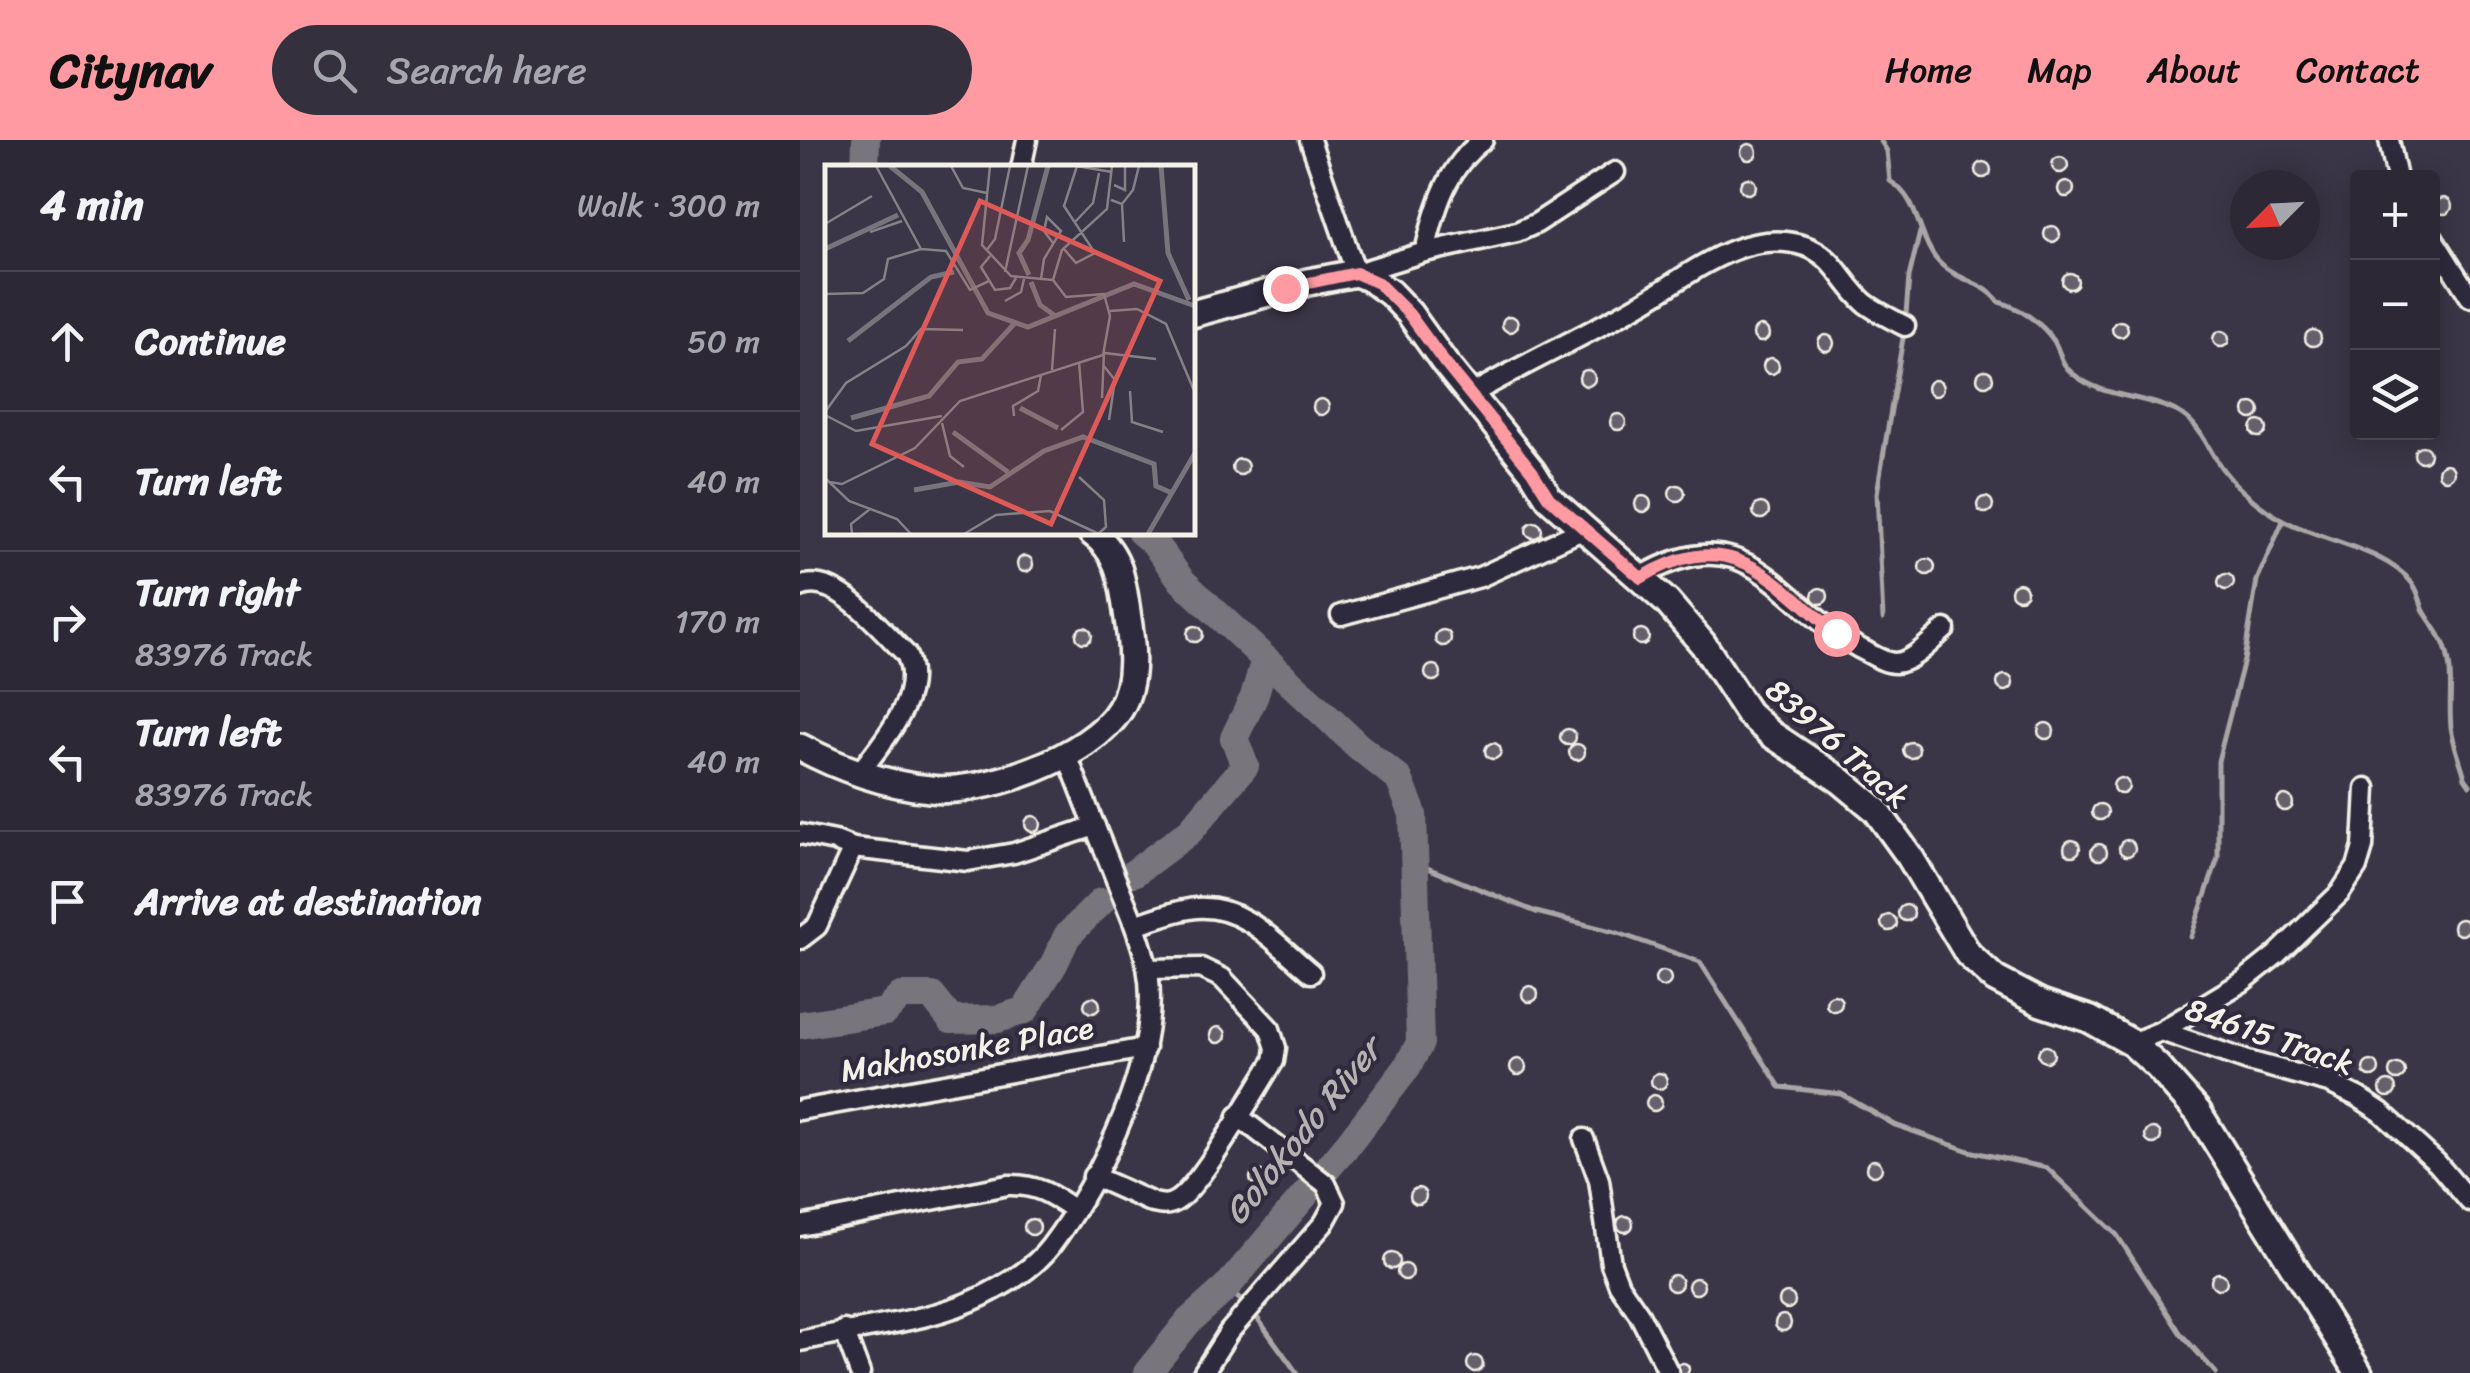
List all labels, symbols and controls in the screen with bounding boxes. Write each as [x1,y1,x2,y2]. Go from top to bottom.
search box [272,25,972,115]
text: Citynav [50,28,212,113]
text: Search here [387,37,587,104]
text: Home [1885,39,1972,101]
text: Map [2027,39,2092,101]
text: About [2147,39,2241,101]
text: Contact [2296,39,2420,101]
icon: search [307,43,362,98]
inset map [825,165,1195,535]
text: 4 min [40,168,144,242]
north arrow [2230,170,2320,260]
map controls [2350,170,2440,440]
button: + [2350,170,2440,260]
text: Walk · 300 m [577,177,760,234]
button: − [2350,260,2440,350]
route end [1263,266,1309,312]
text: Continue [135,308,286,375]
text: 50 m [687,313,760,370]
icon: ahead [40,314,95,369]
button: layers [2350,350,2440,440]
text: Turn left [135,448,281,515]
text: 40 m [687,453,760,510]
icon: left [40,454,95,509]
text: Turn right [135,559,300,626]
text: 170 m [675,593,760,650]
icon: right [40,594,95,649]
route start [1814,611,1860,657]
text: 83976 Track [135,626,313,683]
street label: 83976 Track [1752,663,1924,823]
text: Turn left [135,699,281,766]
text: 40 m [687,733,760,790]
icon: left [40,734,95,789]
text: 83976 Track [135,766,313,823]
text: Arrive at destination [135,868,482,935]
icon: arrive [40,874,95,929]
street label: 84615 Track [2177,981,2362,1092]
street label: Makhosonke Place [836,999,1098,1100]
water label: Golokodo River [1206,1018,1402,1239]

